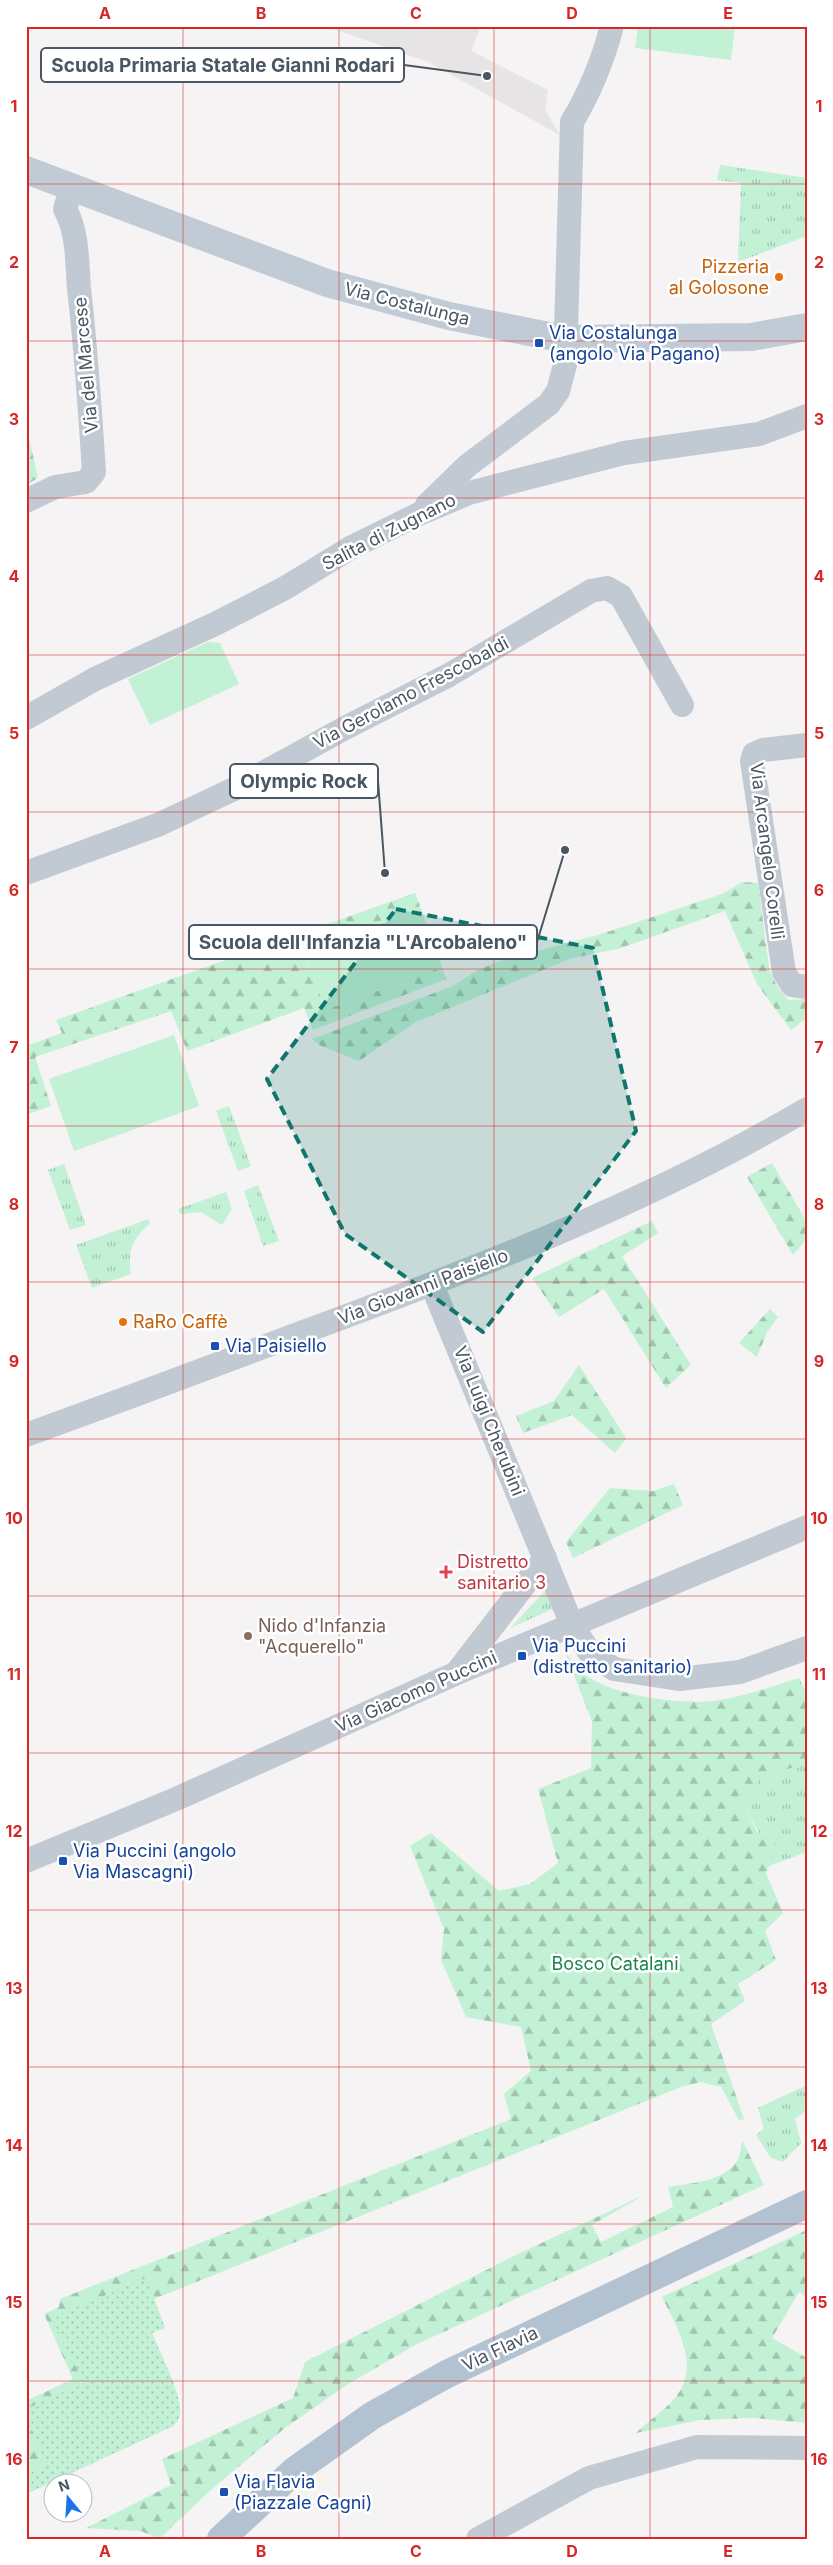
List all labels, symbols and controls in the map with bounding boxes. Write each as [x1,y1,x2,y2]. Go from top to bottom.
text: A [99,3,111,23]
text: B [256,3,266,23]
text: C [410,3,422,23]
text: D [566,3,578,23]
text: E [723,3,733,23]
callout: Scuola Primaria Statale Gianni Rodari [41,48,404,82]
text: Scuola Primaria Statale Gianni Rodari [51,54,395,77]
text: 1 [11,96,17,116]
text: 1 [816,96,822,116]
text: 2 [9,252,19,272]
text: 2 [814,252,824,272]
place label: Pizzeria al Golosone [669,256,769,298]
marker: Pizzeria al Golosone [773,271,785,283]
street label: Via Costalunga [342,278,472,329]
street label: Via del Marcese [69,296,102,434]
place label: Via Costalunga (angolo Via Pagano) [549,322,721,364]
marker: Via Costalunga (angolo Via Pagano) [533,337,545,349]
text: 3 [9,409,19,429]
text: 3 [814,409,824,429]
street label: Salita di Zugnano [318,489,459,574]
text: 4 [9,566,20,586]
text: 4 [814,566,825,586]
street label: Via Gerolamo Frescobaldi [310,632,512,753]
text: 5 [9,723,19,743]
text: 5 [814,723,824,743]
street label: Via Arcangelo Corelli [746,761,789,940]
callout: Olympic Rock [230,764,378,798]
text: Olympic Rock [240,770,368,793]
text: 6 [9,880,19,900]
text: 6 [814,880,824,900]
callout: Scuola dell'Infanzia "L'Arcobaleno" [189,925,537,959]
text: Scuola dell'Infanzia "L'Arcobaleno" [199,931,527,954]
text: 7 [9,1037,19,1057]
text: 7 [814,1037,824,1057]
text: 8 [9,1194,19,1214]
text: 8 [814,1194,824,1214]
street label: Via Giovanni Paisiello [335,1244,511,1329]
place label: RaRo Caffè [133,1311,228,1332]
marker: RaRo Caffè [117,1316,129,1328]
place label: Via Paisiello [225,1335,327,1356]
marker: Via Paisiello [209,1340,221,1352]
street label: Via Luigi Cherubini [450,1343,529,1499]
text: 9 [9,1351,19,1371]
text: 9 [814,1351,824,1371]
text: 10 [5,1508,23,1528]
text: 10 [810,1508,828,1528]
place label: Distretto sanitario 3 [457,1551,546,1593]
marker: Distretto sanitario 3 [439,1565,453,1579]
place label: Nido d'Infanzia "Acquerello" [258,1615,386,1657]
marker: Nido d'Infanzia "Acquerello" [242,1630,254,1642]
place label: Via Puccini (distretto sanitario) [532,1635,692,1677]
street label: Via Giacomo Puccini [332,1646,500,1737]
marker: Via Puccini (distretto sanitario) [516,1650,528,1662]
text: 11 [7,1664,21,1684]
text: 11 [812,1664,826,1684]
text: 12 [6,1821,22,1841]
text: 12 [811,1821,827,1841]
place label: Via Puccini (angolo Via Mascagni) [73,1840,236,1882]
marker: Via Puccini (angolo Via Mascagni) [57,1855,69,1867]
park label: Bosco Catalani [551,1953,679,1974]
text: 13 [5,1978,23,1998]
text: 13 [810,1978,828,1998]
text: 14 [5,2135,23,2155]
text: 14 [810,2135,828,2155]
text: 15 [5,2292,23,2312]
text: 15 [810,2292,828,2312]
street label: Via Flavia [458,2322,541,2375]
text: 16 [5,2449,23,2469]
text: 16 [810,2449,828,2469]
place label: Via Flavia (Piazzale Cagni) [234,2471,372,2513]
north arrow [42,2472,92,2522]
text: N [56,2475,72,2495]
marker: Via Flavia (Piazzale Cagni) [218,2486,230,2498]
text: A [99,2541,111,2561]
text: B [256,2541,266,2561]
text: C [410,2541,422,2561]
text: D [566,2541,578,2561]
text: E [723,2541,733,2561]

